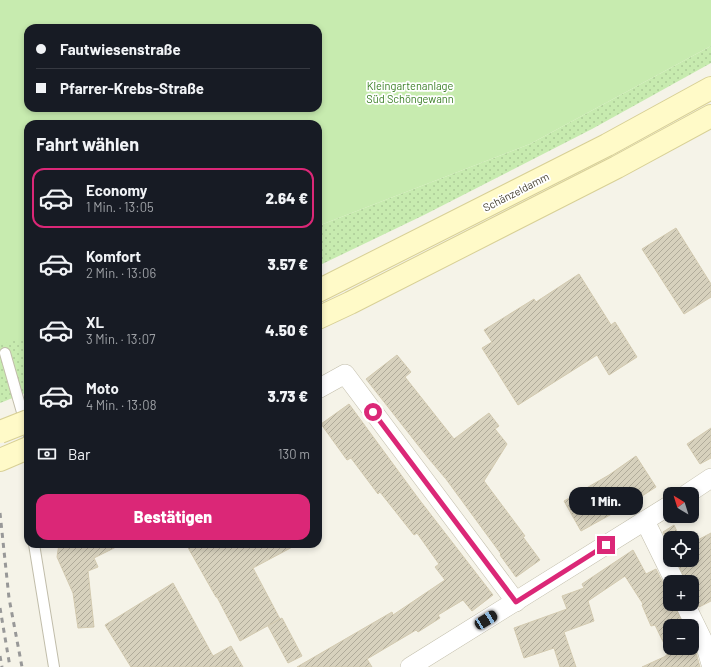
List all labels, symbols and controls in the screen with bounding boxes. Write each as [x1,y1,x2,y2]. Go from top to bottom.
text: Fautwiesenstraße [60,40,181,58]
text: Pfarrer-Krebs-Straße [60,79,204,97]
park label: Kleingartenanlage Süd Schöngewann [366,79,454,105]
text: Fahrt wählen [36,133,139,155]
street label: Schänzeldamm [480,169,551,214]
icon: car [38,180,74,216]
text: Economy [86,181,147,199]
text: 2.64 € [265,189,308,207]
text: 1 Min. · 13:05 [86,199,154,215]
icon: car [38,246,74,282]
text: Komfort [86,247,141,265]
text: 3.57 € [267,255,308,273]
text: 2 Min. · 13:06 [86,265,156,281]
icon: car [38,312,74,348]
text: XL [86,313,104,331]
text: 4.50 € [265,321,308,339]
text: 3 Min. · 13:07 [86,331,155,347]
icon: car [38,378,74,414]
text: Moto [86,379,119,397]
text: 3.73 € [267,387,308,405]
text: 4 Min. · 13:08 [86,397,156,413]
route start [364,403,382,421]
icon: cash [36,443,58,465]
text: Bar [68,445,90,463]
text: 130 m [278,446,310,462]
callout: 1 Min. [569,487,643,515]
north arrow [663,487,699,523]
map controls [663,487,699,655]
text: 1 Min. [591,493,621,509]
button: Bestätigen [36,494,310,540]
button: locate [663,531,699,567]
route end [597,536,615,554]
button: + [663,575,699,611]
car [473,609,499,631]
button: − [663,619,699,655]

